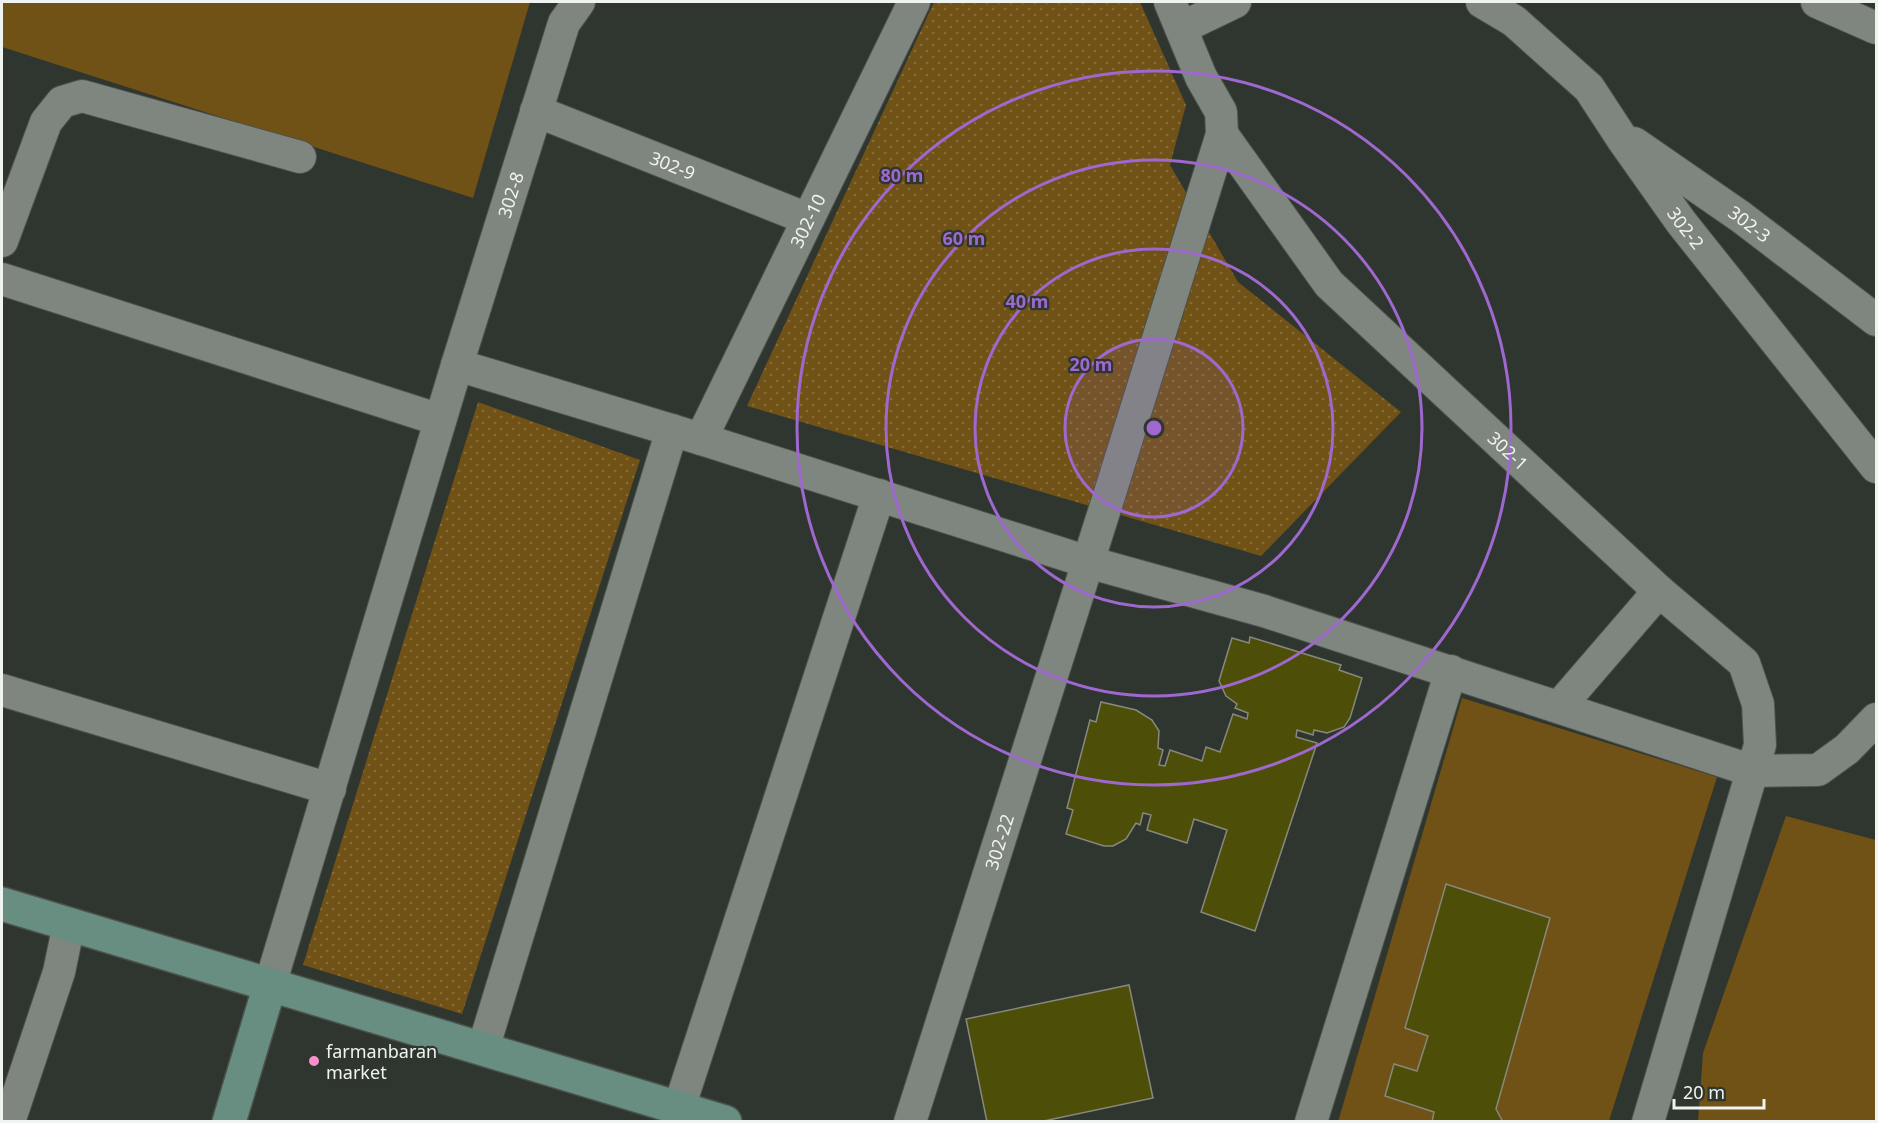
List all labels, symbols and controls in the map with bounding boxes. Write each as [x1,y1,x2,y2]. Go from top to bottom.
street label: 302-9 [646,145,699,185]
text: 80 m [881,163,923,187]
street label: 302-8 [492,169,529,221]
street label: 302-10 [784,190,831,252]
street label: 302-3 [1724,200,1776,247]
street label: 302-2 [1662,202,1710,254]
text: 60 m [943,226,985,250]
text: 40 m [1006,289,1048,313]
text: 20 m [1070,352,1112,376]
centre of rings [1144,418,1164,438]
street label: 302-1 [1483,426,1534,475]
street label: 302-22 [979,811,1019,873]
place label: farmanbaran market [326,1039,437,1084]
marker: farmanbaran market [307,1054,321,1068]
scale bar [1674,1072,1764,1110]
text: 20 m [1683,1080,1725,1104]

